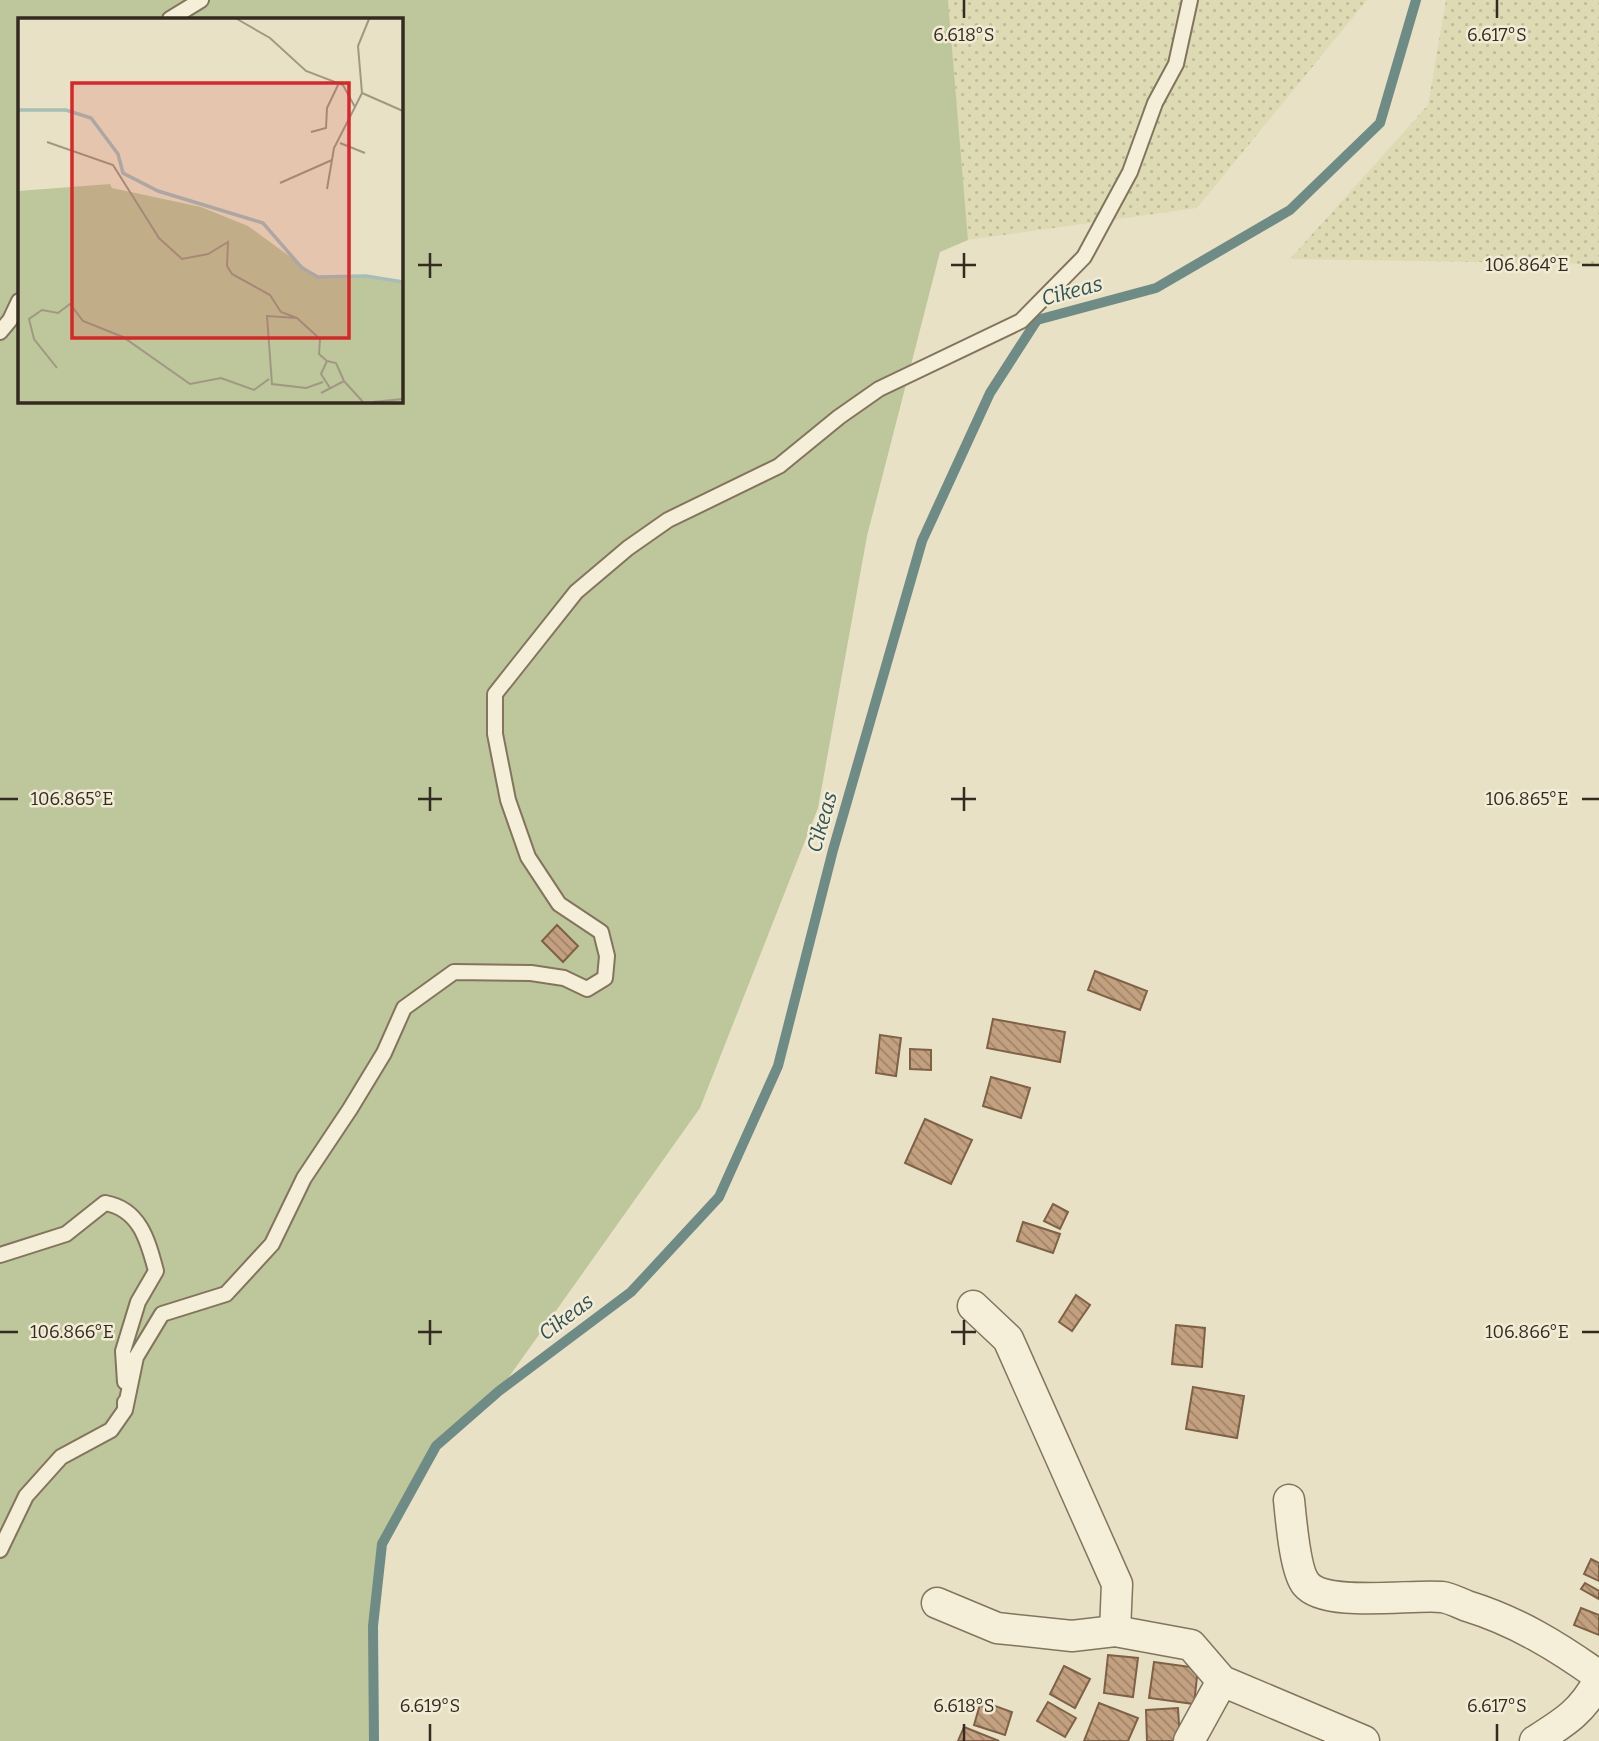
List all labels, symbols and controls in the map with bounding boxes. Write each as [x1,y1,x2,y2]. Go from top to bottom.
inset map [18,18,402,402]
text: 6.618°S [933,24,995,46]
text: 6.617°S [1467,24,1527,46]
text: 106.864°E [1485,254,1569,276]
water label: Cikeas [1039,270,1105,312]
text: 106.865°E [31,788,113,810]
text: 106.865°E [1486,788,1568,810]
water label: Cikeas [801,789,843,855]
water label: Cikeas [533,1288,599,1346]
text: 106.866°E [30,1321,114,1343]
text: 106.866°E [1485,1321,1569,1343]
text: 6.619°S [400,1695,460,1717]
text: 6.618°S [933,1695,995,1717]
text: 6.617°S [1467,1695,1527,1717]

